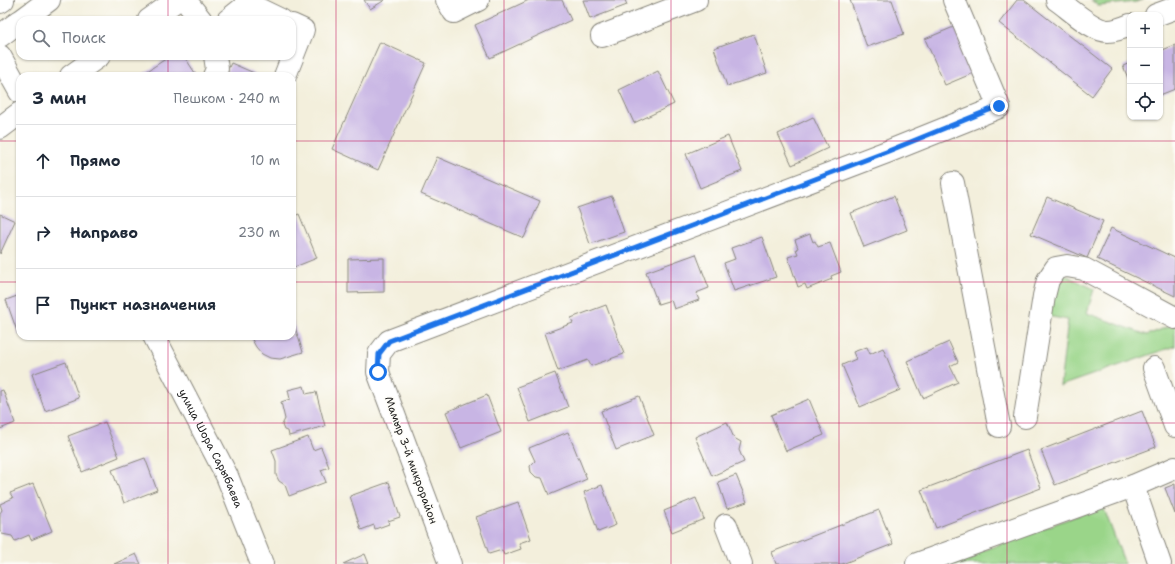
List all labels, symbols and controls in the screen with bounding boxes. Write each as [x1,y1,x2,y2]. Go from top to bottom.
map controls [1127,12,1163,120]
button: + [1127,12,1163,48]
search box [16,16,296,60]
icon: search [30,27,52,49]
text: Поиск [62,28,106,48]
button: − [1127,48,1163,84]
button: locate [1127,84,1163,120]
text: 3 мин [32,87,87,109]
text: Пешком · 240 m [174,90,280,107]
route end [990,97,1008,115]
icon: ahead [32,150,54,172]
text: Прямо [70,151,120,171]
text: 10 m [250,152,280,169]
icon: right [32,222,54,244]
text: Направо [70,223,138,243]
text: 230 m [238,224,280,241]
icon: arrive [32,294,54,316]
text: Пункт назначения [70,295,216,315]
route start [369,363,387,381]
street label: улица Шора Сарыбаева [175,386,246,510]
street label: Мамыр 3-й микрорайон [381,394,441,526]

